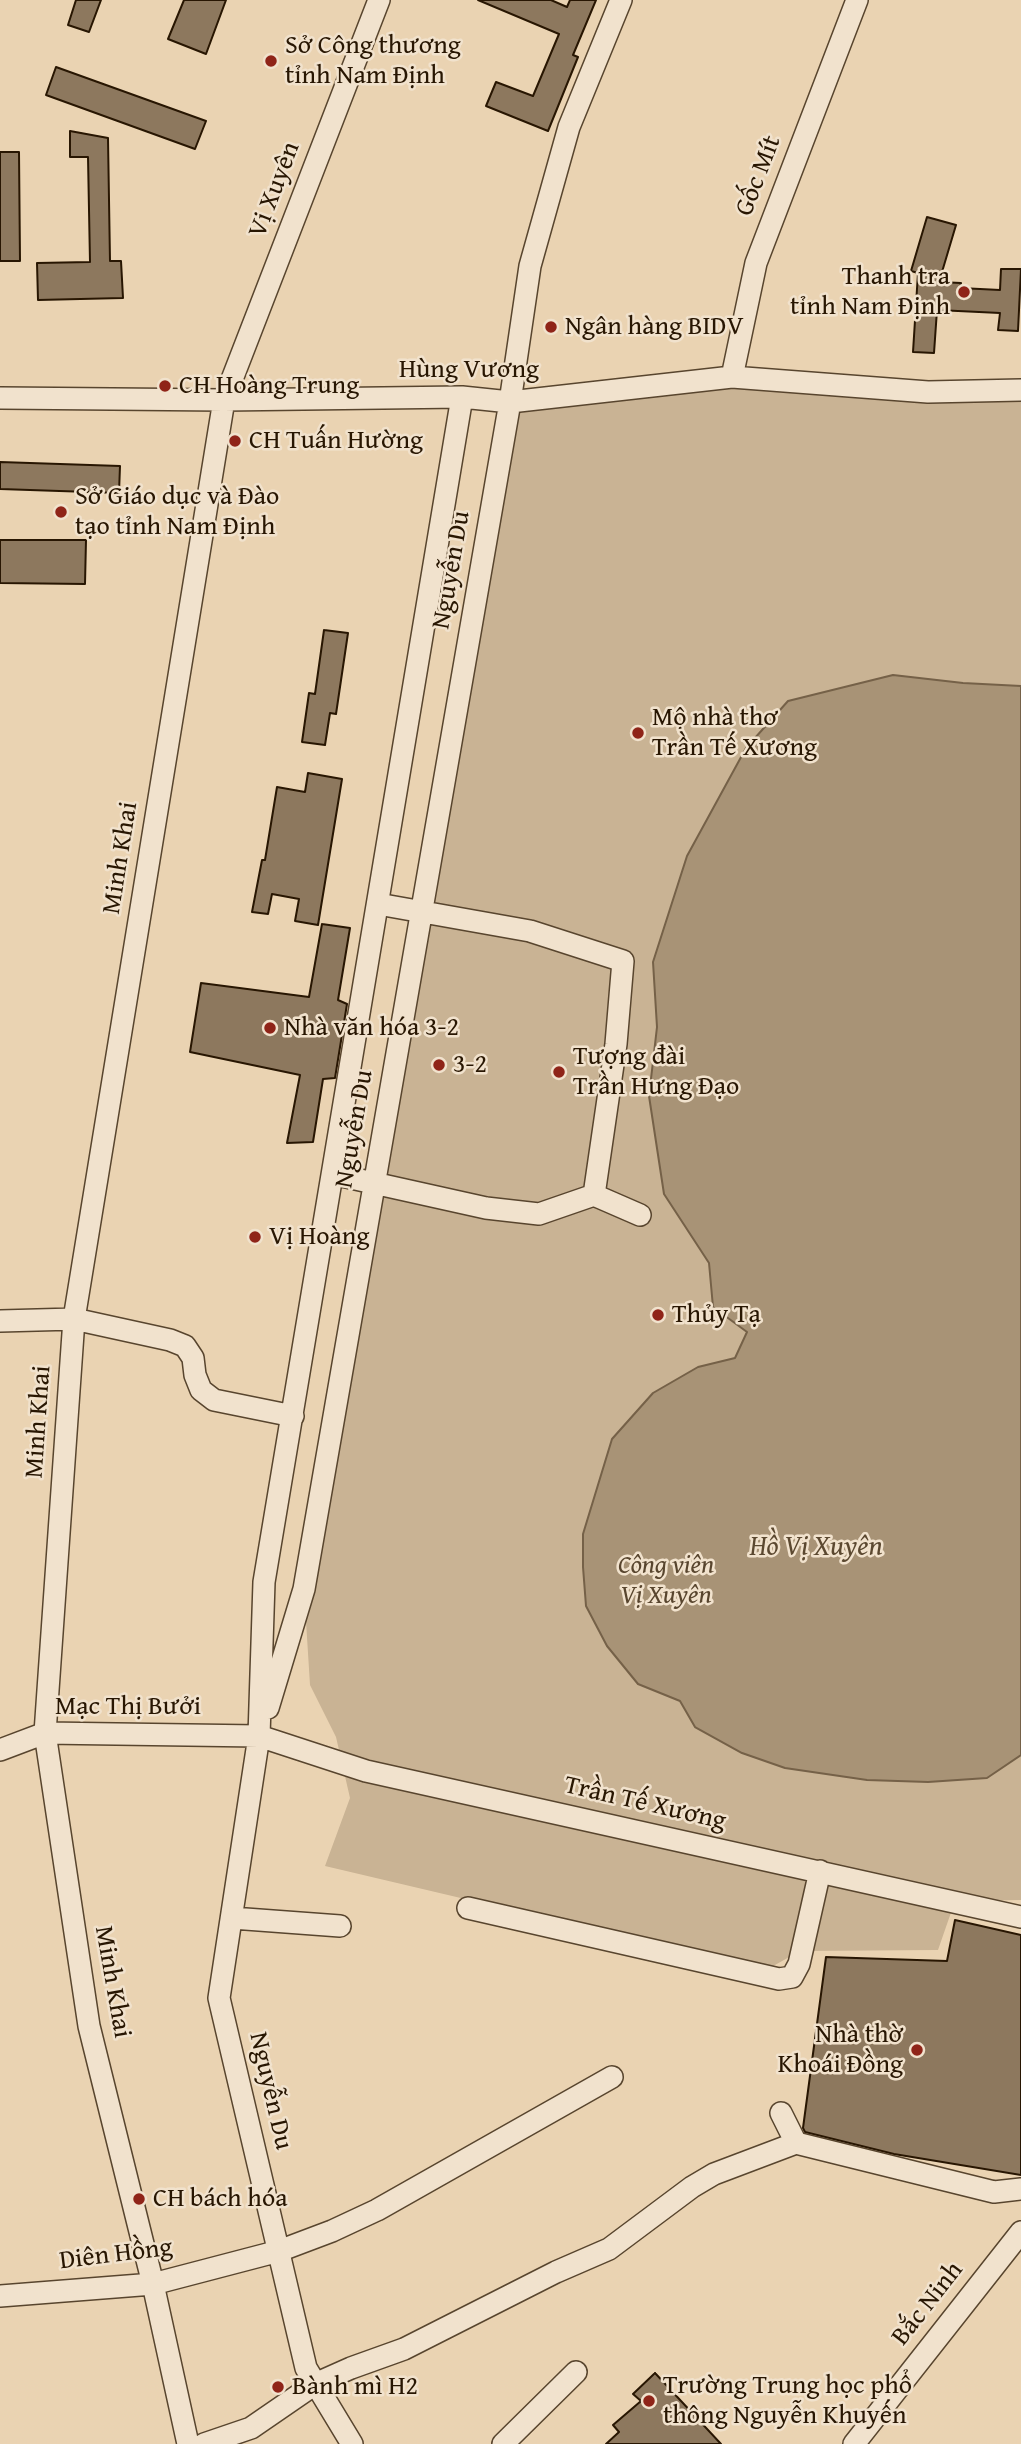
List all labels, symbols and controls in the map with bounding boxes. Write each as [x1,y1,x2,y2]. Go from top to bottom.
place label: Sở Công thương tỉnh Nam Định [285,30,461,92]
marker: Sở Công thương tỉnh Nam Định [263,53,279,69]
street label: Gốc Mít [729,131,789,221]
street label: Vị Xuyên [243,138,307,242]
place label: Thanh tra tỉnh Nam Định [790,261,950,322]
marker: Thanh tra tỉnh Nam Định [956,284,972,300]
place label: Ngân hàng BIDV [565,311,744,343]
marker: Ngân hàng BIDV [543,319,559,335]
street label: Hùng Vương [399,354,539,386]
place label: CH Hoàng Trung [179,370,359,402]
marker: CH Hoàng Trung [157,378,173,394]
place label: CH Tuấn Hường [249,425,423,457]
marker: CH Tuấn Hường [227,433,243,449]
place label: Sở Giáo dục và Đào tạo tỉnh Nam Định [75,481,279,542]
marker: Sở Giáo dục và Đào tạo tỉnh Nam Định [53,504,69,520]
street label: Nguyễn Du [426,509,478,631]
place label: Mộ nhà thơ Trần Tế Xương [652,702,817,764]
marker: Mộ nhà thơ Trần Tế Xương [630,725,646,741]
street label: Minh Khai [97,800,145,916]
place label: Nhà văn hóa 3-2 [284,1012,459,1044]
marker: Nhà văn hóa 3-2 [262,1020,278,1036]
place label: Tượng đài Trần Hưng Đạo [573,1041,739,1102]
place label: 3-2 [453,1049,487,1081]
marker: 3-2 [431,1057,447,1073]
marker: Tượng đài Trần Hưng Đạo [551,1064,567,1080]
street label: Nguyễn Du [329,1068,381,1190]
place label: Vị Hoàng [269,1221,369,1253]
marker: Vị Hoàng [247,1229,263,1245]
place label: Thủy Tạ [672,1299,761,1331]
marker: Thủy Tạ [650,1307,666,1323]
street label: Minh Khai [19,1364,59,1480]
water label: Hồ Vị Xuyên [749,1531,883,1565]
park label: Công viên Vị Xuyên [618,1550,714,1612]
street label: Mạc Thị Bưởi [55,1691,201,1723]
street label: Trần Tế Xương [561,1770,729,1838]
street label: Minh Khai [87,1924,137,2040]
place label: Nhà thờ Khoái Đồng [778,2019,903,2080]
street label: Nguyễn Du [241,2029,299,2153]
marker: Nhà thờ Khoái Đồng [909,2042,925,2058]
place label: CH bách hóa [153,2183,287,2215]
marker: CH bách hóa [131,2191,147,2207]
street label: Diên Hồng [58,2233,174,2277]
street label: Bắc Ninh [886,2256,970,2352]
place label: Trường Trung học phổ thông Nguyễn Khuyến [663,2370,912,2432]
place label: Bành mì H2 [292,2371,418,2403]
marker: Bành mì H2 [270,2379,286,2395]
marker: Trường Trung học phổ thông Nguyễn Khuyến [641,2393,657,2409]

